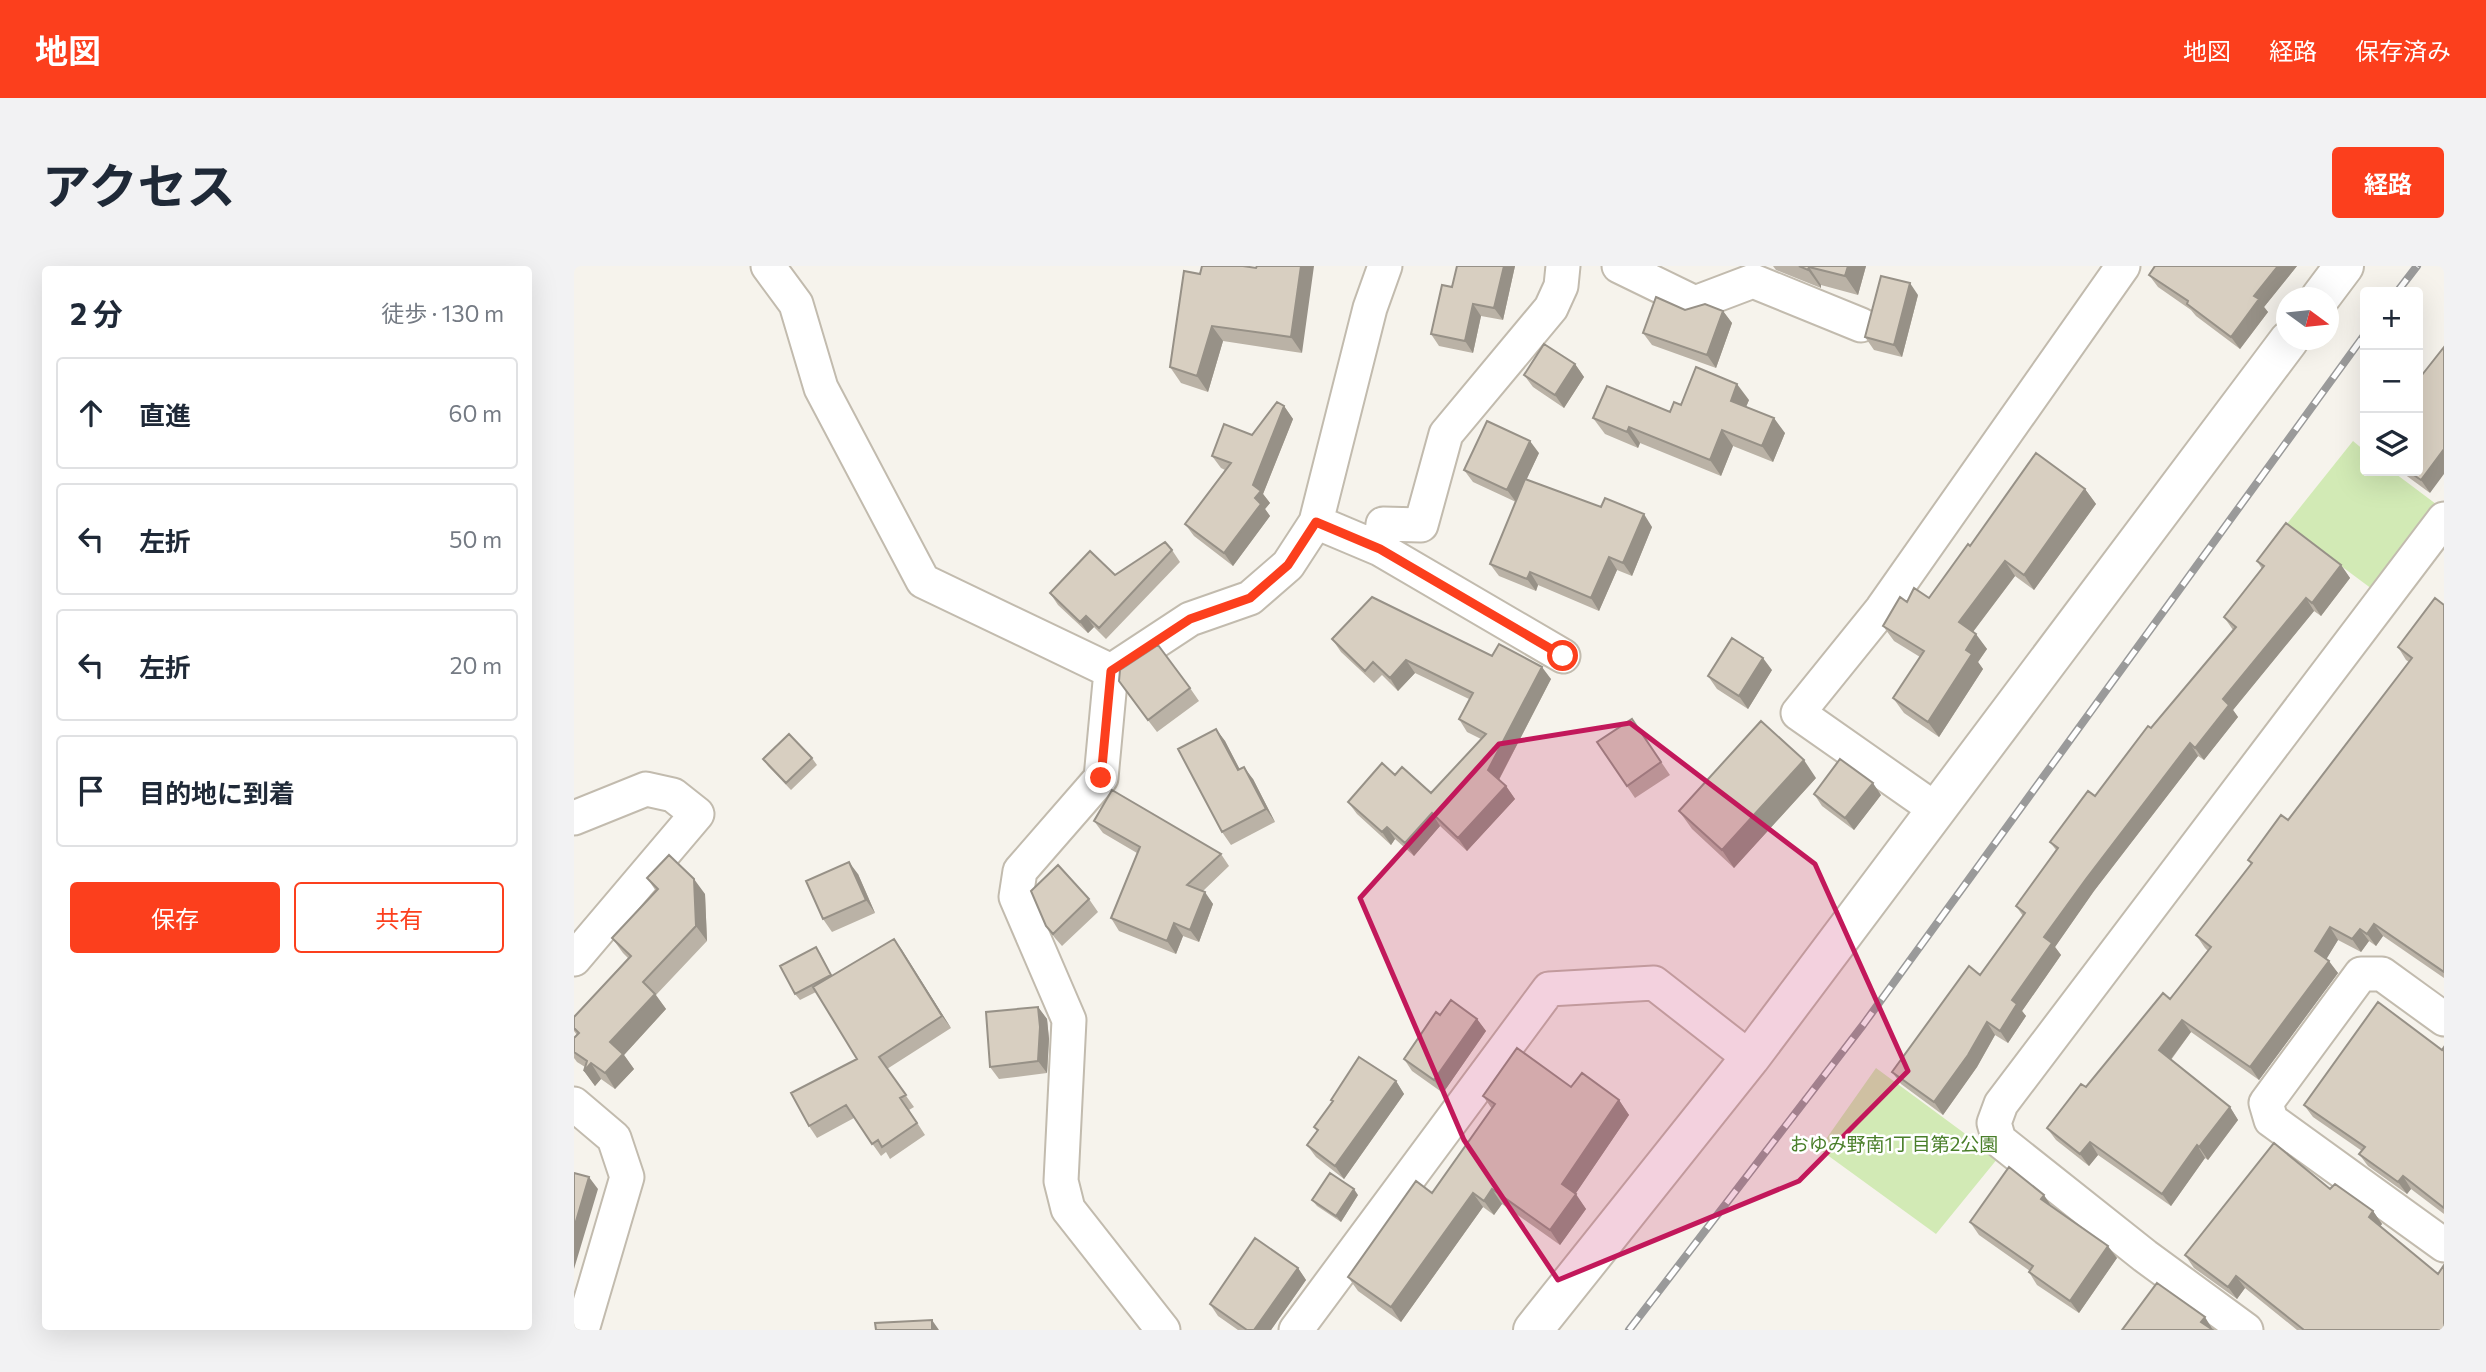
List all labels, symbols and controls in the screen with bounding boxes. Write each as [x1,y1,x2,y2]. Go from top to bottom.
text: 地図 [35,29,101,70]
text: 地図 [2183,36,2231,65]
text: 経路 [2269,36,2317,65]
text: 保存済み [2355,36,2451,65]
button: 経路 [2332,147,2444,218]
text: アクセス [42,154,236,214]
north arrow [2276,287,2339,350]
map controls [2360,287,2423,476]
button: + [2360,287,2423,350]
text: 2 分 [70,294,123,331]
text: 徒歩 · 130 m [381,299,504,327]
button: − [2360,350,2423,413]
icon: ahead [72,394,110,432]
text: 直進 [139,399,191,430]
text: 60 m [449,399,502,427]
button: layers [2360,413,2423,476]
icon: left [72,520,110,558]
text: 左折 [139,525,191,556]
text: 50 m [449,525,502,553]
route start [1547,640,1578,671]
icon: left [72,646,110,684]
text: 左折 [139,651,191,682]
text: 20 m [450,651,502,679]
route end [1085,762,1116,793]
icon: arrive [72,772,110,810]
text: 目的地に到着 [139,777,295,808]
button: 保存 [70,882,280,953]
button: 共有 [294,882,504,953]
park label: おゆみ野南1丁目第2公園 [1790,1132,1998,1155]

